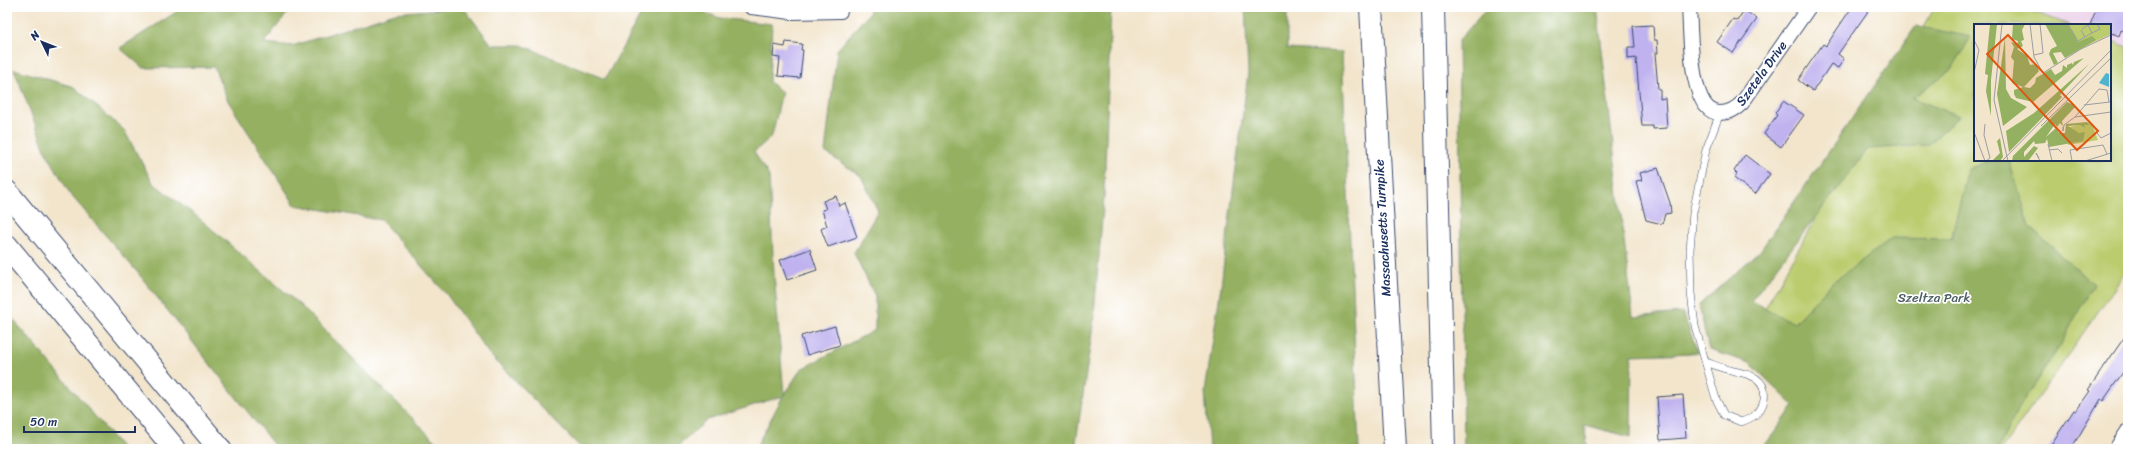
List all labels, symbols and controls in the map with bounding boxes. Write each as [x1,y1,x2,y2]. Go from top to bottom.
north arrow [22,22,62,62]
inset map [1974,24,2111,161]
text: N [25,26,45,46]
street label: Szetela Drive [1730,35,1793,111]
street label: Massachusetts Turnpike [1367,158,1398,297]
park label: Szeltza Park [1898,286,1970,309]
scale bar [24,408,135,434]
text: 50 m [30,411,57,433]

